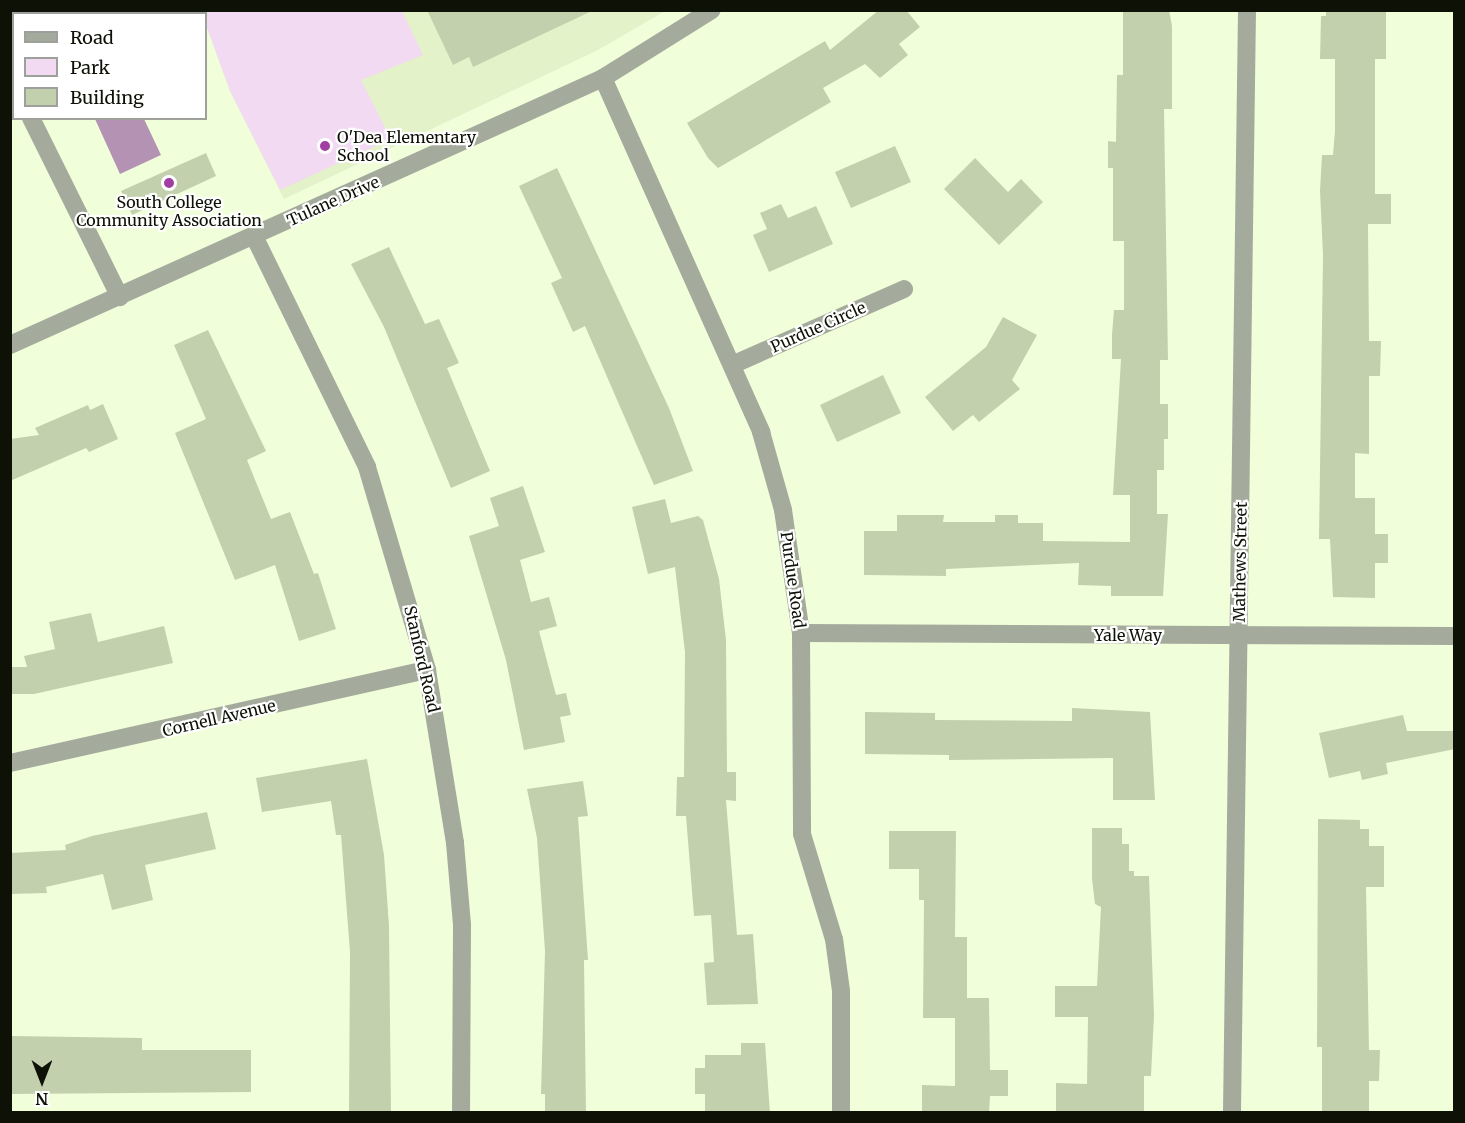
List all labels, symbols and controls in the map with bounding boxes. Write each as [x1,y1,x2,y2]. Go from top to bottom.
legend [12,12,207,120]
text: Road [70,26,114,49]
text: Park [70,56,110,79]
text: Building [70,86,144,109]
place label: O'Dea Elementary School [337,127,476,165]
marker: O'Dea Elementary School [318,139,332,153]
street label: Tulane Drive [284,172,382,230]
marker: South College Community Association [162,176,176,190]
place label: South College Community Association [76,192,262,230]
street label: Purdue Circle [767,297,869,357]
street label: Mathews Street [1229,502,1251,622]
street label: Purdue Road [777,530,809,630]
street label: Stanford Road [400,604,444,714]
street label: Yale Way [1094,625,1162,645]
street label: Cornell Avenue [161,696,277,740]
north arrow [12,1051,72,1111]
text: N [36,1089,48,1109]

